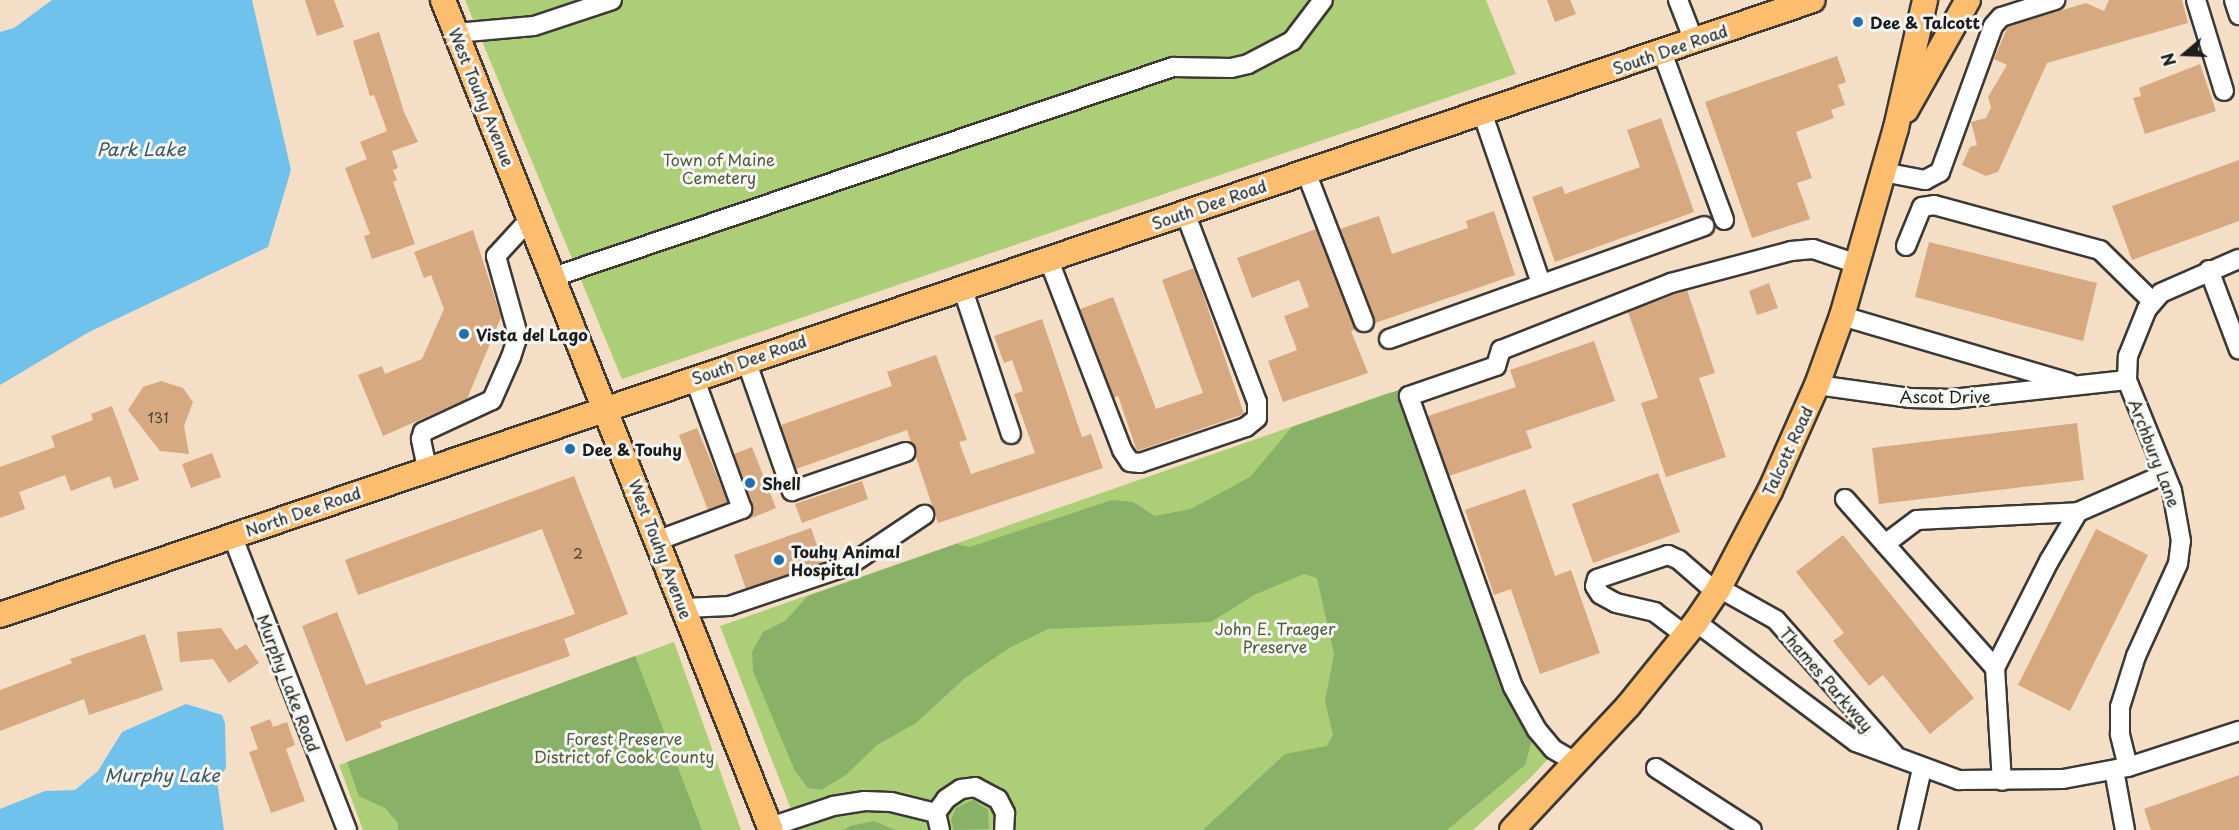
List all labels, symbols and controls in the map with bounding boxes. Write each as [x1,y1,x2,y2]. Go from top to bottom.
place label: Dee & Talcott [1870,12,1981,32]
marker: Dee & Talcott [1851,15,1865,29]
street label: South Dee Road [1609,20,1731,78]
north arrow [2155,24,2215,84]
street label: West Touhy Avenue [445,25,519,169]
text: N [2155,50,2181,70]
water label: Park Lake [97,138,185,160]
park label: Town of Maine Cemetery [663,149,775,187]
street label: South Dee Road [1148,175,1270,233]
place label: Vista del Lago [476,324,589,344]
marker: Vista del Lago [457,327,471,341]
street label: South Dee Road [688,330,810,388]
street label: Ascot Drive [1900,386,1990,406]
street label: Archbury Lane [2125,396,2185,510]
street label: Talcott Road [1758,403,1816,499]
house number: 131 [148,410,168,426]
place label: Dee & Touhy [582,439,683,459]
marker: Dee & Touhy [563,442,577,456]
place label: Shell [762,473,800,493]
street label: West Touhy Avenue [625,476,697,622]
marker: Shell [743,476,757,490]
street label: North Dee Road [241,482,365,540]
place label: Touhy Animal Hospital [791,541,901,579]
house number: 2 [573,546,583,562]
marker: Touhy Animal Hospital [772,553,786,567]
street label: Murphy Lake Road [254,611,324,755]
park label: John E. Traeger Preserve [1214,618,1336,656]
street label: Thames Parkway [1776,623,1878,735]
park label: Forest Preserve District of Cook County [533,728,715,766]
water label: Murphy Lake [104,764,220,786]

